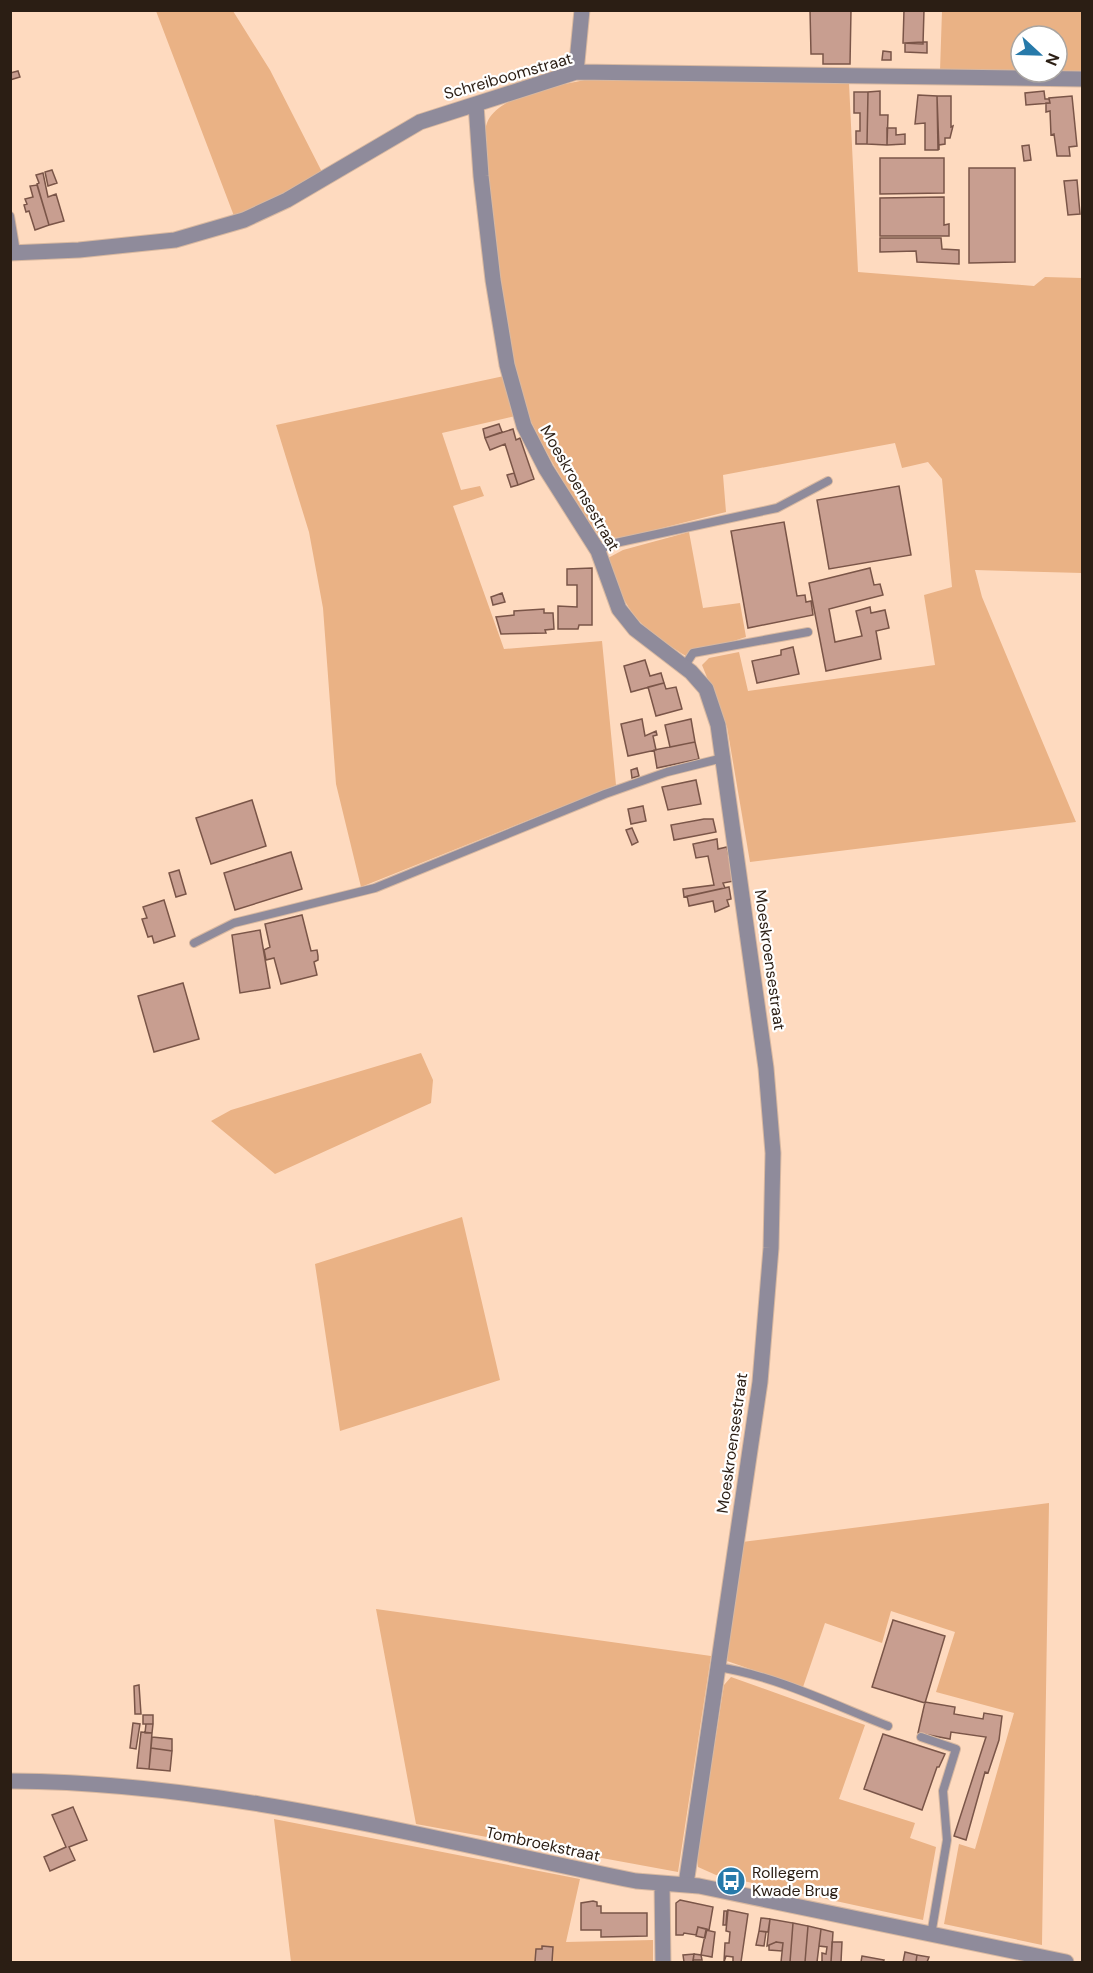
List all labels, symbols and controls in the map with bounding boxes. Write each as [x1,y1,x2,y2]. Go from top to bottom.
north arrow [1009,24,1069,84]
street label: Schreiboomstraat [441,48,575,104]
text: N [1041,50,1064,69]
street label: Moeskroensestraat [535,421,625,555]
street label: Moeskroensestraat [750,888,790,1032]
street label: Moeskroensestraat [712,1371,752,1515]
street label: Tombroekstraat [484,1822,602,1866]
place label: Rollegem Kwade Brug [752,1862,839,1901]
bus stop icon: Rollegem Kwade Brug [715,1865,747,1897]

